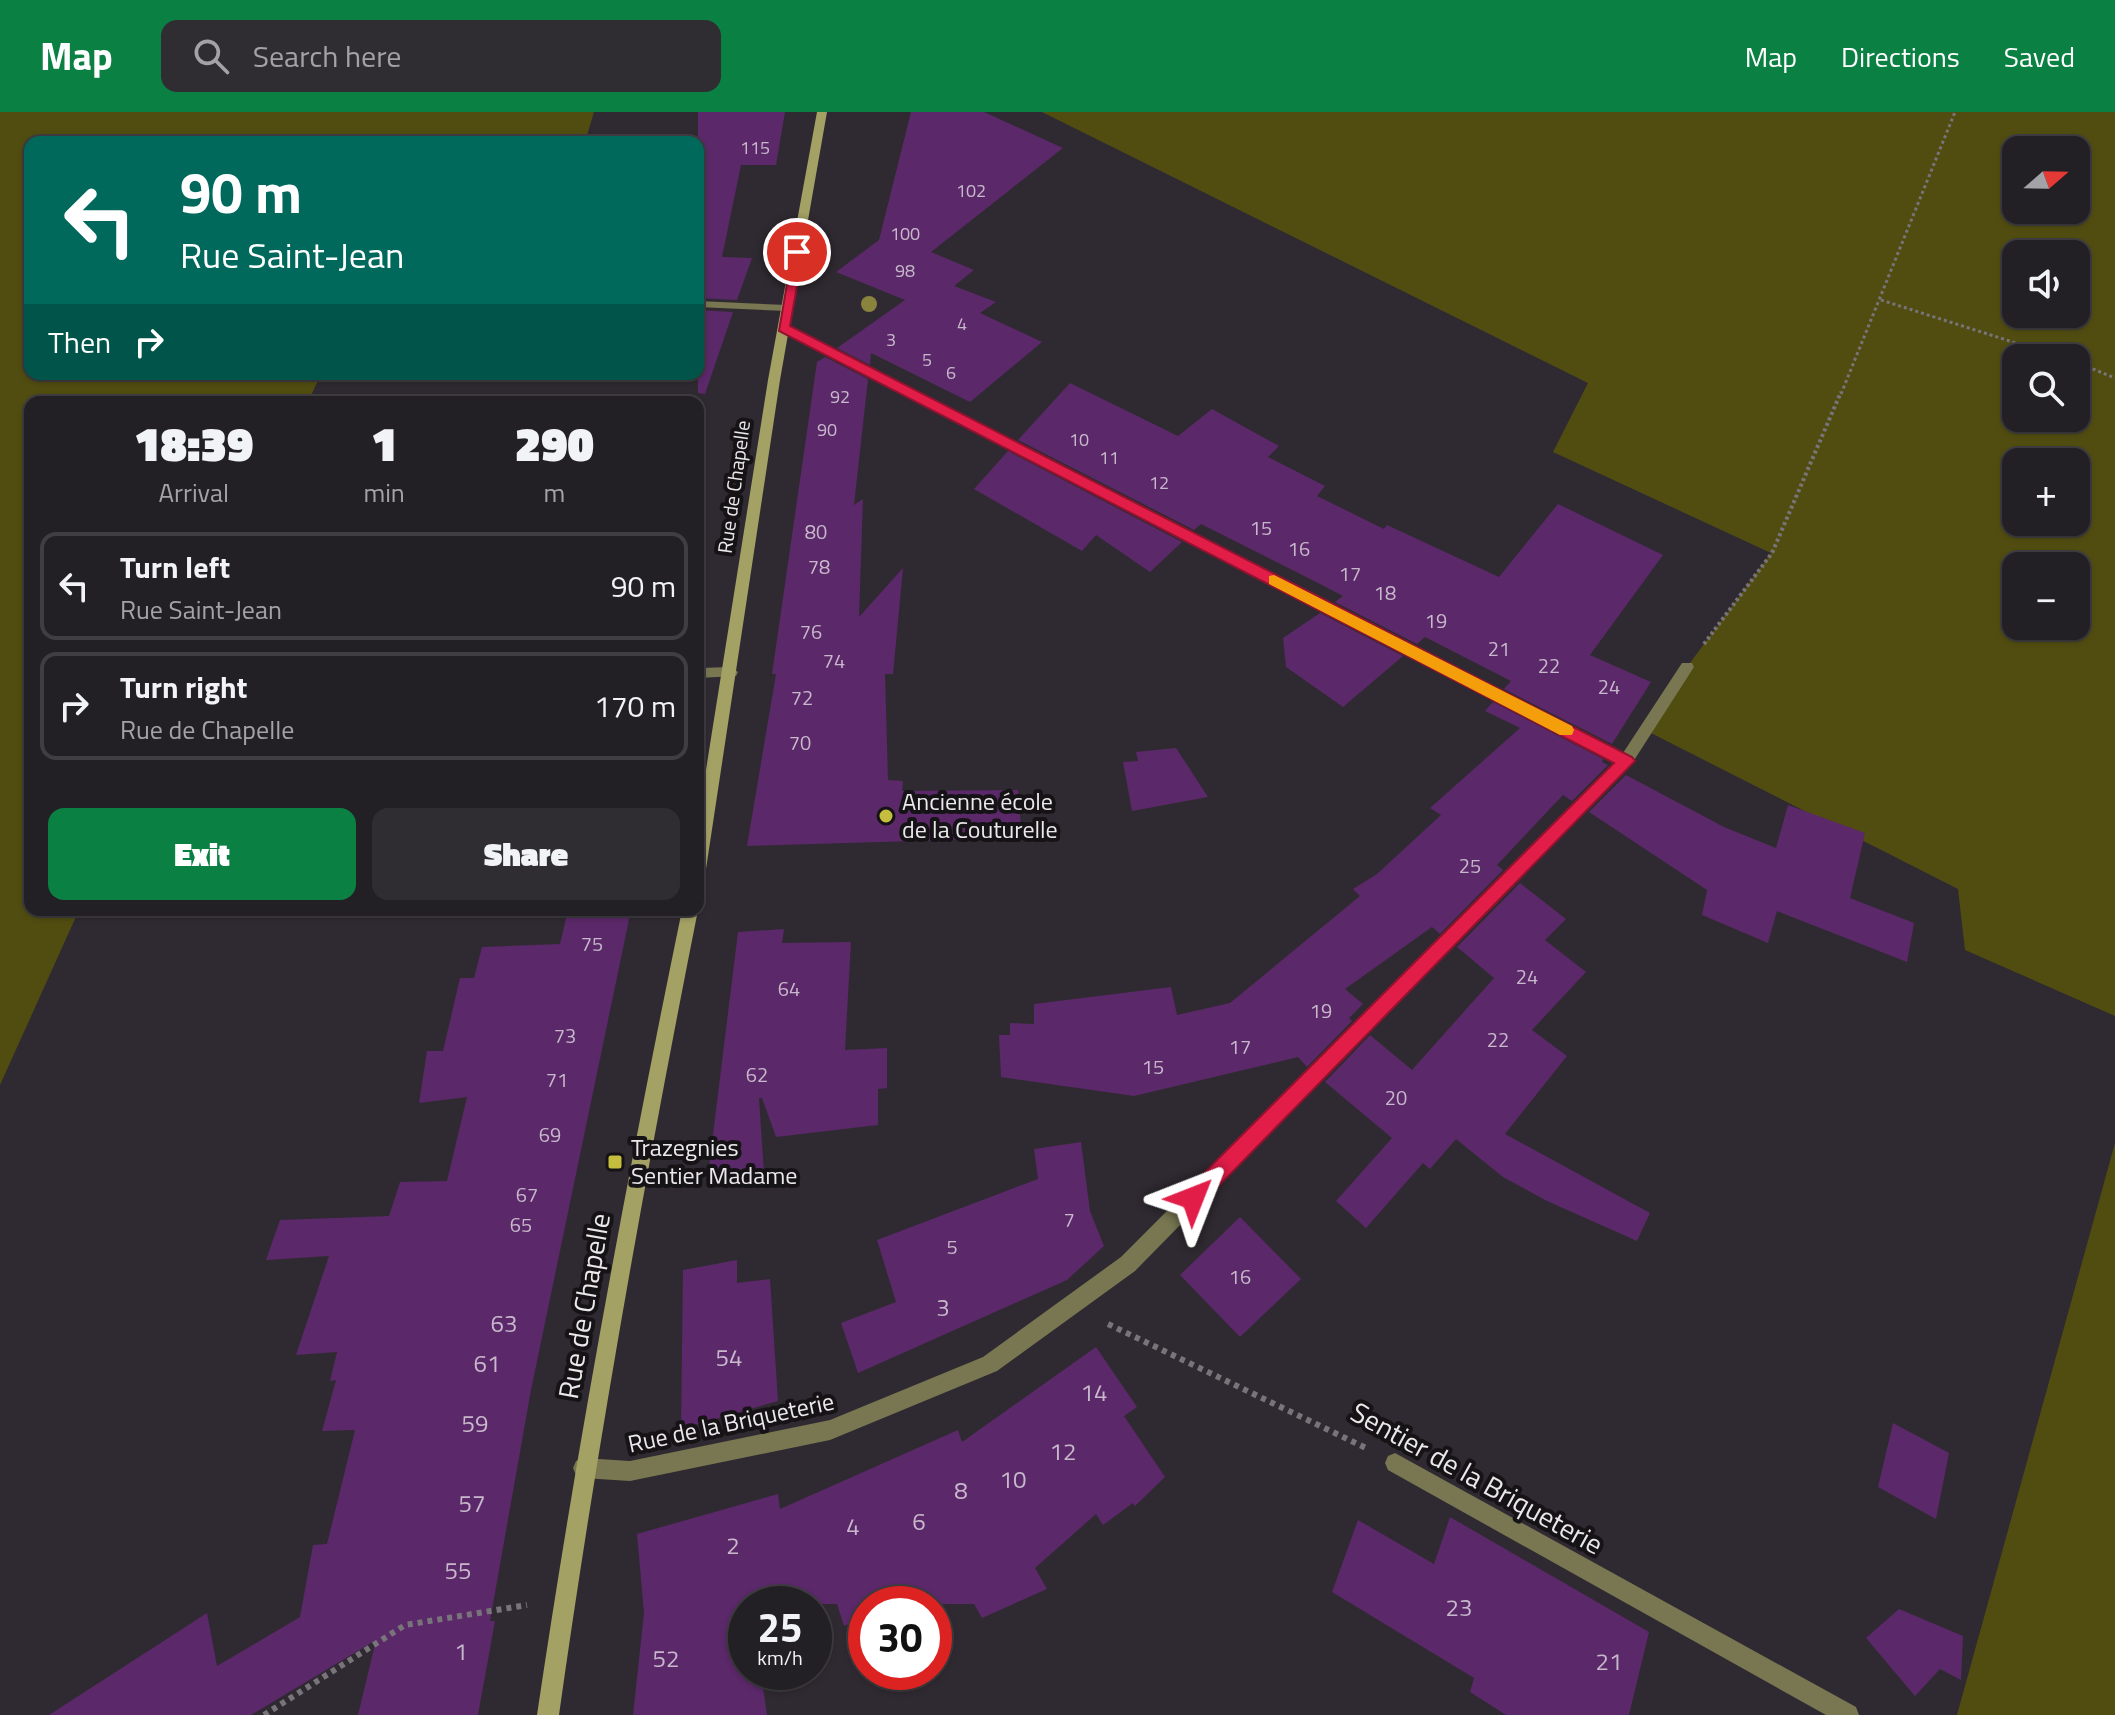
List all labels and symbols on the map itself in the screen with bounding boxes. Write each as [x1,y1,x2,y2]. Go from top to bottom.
house number: 115 [740,134,770,161]
north arrow [2002,136,2090,224]
house number: 102 [956,177,986,204]
pin [763,218,831,286]
house number: 100 [890,220,920,247]
house number: 98 [895,257,915,284]
house number: 4 [957,310,967,337]
house number: 3 [886,326,896,353]
house number: 5 [922,346,932,373]
house number: 6 [946,359,956,386]
house number: 92 [830,383,850,410]
house number: 90 [817,416,837,443]
street label: Rue de Chapelle [709,418,758,555]
house number: 10 [1069,426,1089,453]
house number: 11 [1099,444,1119,471]
house number: 12 [1149,469,1169,496]
house number: 15 [1250,512,1272,543]
house number: 80 [805,516,827,547]
house number: 16 [1288,533,1310,564]
house number: 78 [808,551,830,582]
house number: 17 [1339,558,1361,589]
house number: 18 [1374,577,1396,608]
house number: 19 [1425,605,1447,636]
house number: 76 [800,616,822,647]
house number: 21 [1488,633,1510,664]
house number: 74 [823,645,845,676]
house number: 22 [1538,650,1560,681]
house number: 24 [1598,671,1620,702]
house number: 72 [791,682,813,713]
house number: 70 [789,727,811,758]
place label: Ancienne école de la Couturelle [902,783,1058,847]
marker: Ancienne école de la Couturelle [877,807,895,825]
house number: 25 [1459,850,1481,881]
house number: 75 [581,928,603,959]
house number: 24 [1516,961,1538,992]
house number: 64 [778,973,800,1004]
house number: 19 [1310,995,1332,1026]
house number: 73 [554,1020,576,1051]
house number: 22 [1487,1024,1509,1055]
house number: 17 [1229,1031,1251,1062]
house number: 15 [1142,1051,1164,1082]
house number: 62 [746,1059,768,1090]
house number: 71 [546,1064,568,1095]
house number: 20 [1385,1082,1407,1113]
house number: 69 [539,1119,561,1150]
place label: Trazegnies Sentier Madame [631,1129,797,1193]
marker: Trazegnies Sentier Madame [606,1153,624,1171]
position arrow [1151,1156,1235,1240]
house number: 67 [516,1179,538,1210]
house number: 7 [1063,1204,1075,1235]
house number: 65 [510,1209,532,1240]
street label: Rue de Chapelle [546,1210,621,1402]
house number: 5 [946,1231,958,1262]
house number: 16 [1229,1261,1251,1292]
house number: 3 [936,1289,950,1325]
house number: 63 [491,1305,517,1341]
house number: 54 [716,1339,742,1375]
house number: 61 [474,1345,500,1381]
house number: 14 [1081,1374,1107,1410]
street label: Rue de la Briqueterie [624,1383,837,1461]
street label: Sentier de la Briqueterie [1343,1390,1611,1565]
house number: 59 [462,1405,488,1441]
house number: 12 [1050,1433,1076,1469]
house number: 10 [1000,1461,1026,1497]
house number: 8 [954,1472,968,1508]
house number: 57 [459,1485,485,1521]
house number: 6 [912,1503,926,1539]
house number: 4 [846,1508,860,1544]
house number: 2 [726,1527,740,1563]
house number: 55 [445,1552,471,1588]
speed limit sign: 30 [848,1586,952,1690]
house number: 23 [1446,1589,1472,1625]
house number: 1 [454,1633,468,1669]
house number: 52 [653,1640,679,1676]
house number: 21 [1596,1643,1622,1679]

